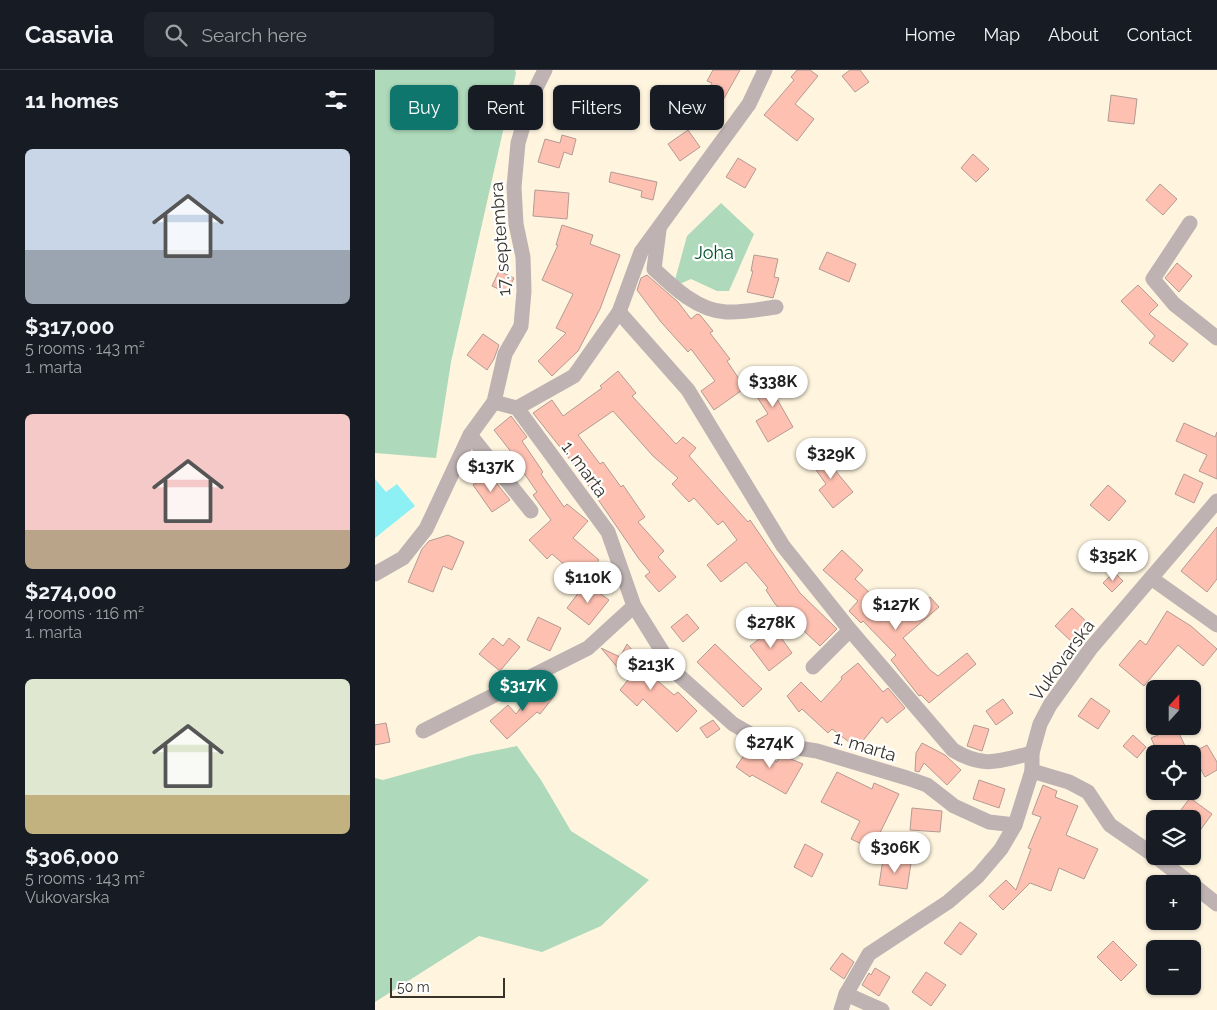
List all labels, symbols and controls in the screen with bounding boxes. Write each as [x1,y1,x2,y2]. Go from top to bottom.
search box [144,12,494,57]
text: Casavia [25,20,114,49]
icon: search [162,21,190,49]
text: Search here [202,24,307,46]
text: Home [904,24,955,45]
text: Map [983,24,1020,45]
text: About [1048,24,1099,45]
text: Contact [1127,24,1192,45]
chip: Buy [390,85,458,130]
chip: Rent [468,85,543,130]
chip: Filters [553,85,640,130]
chip: New [650,85,724,130]
icon: filters [322,86,350,114]
text: 11 homes [25,88,119,113]
icon: home [143,181,233,271]
street label: 17. septembra [486,181,514,297]
park label: Joha [694,242,734,263]
text: $317,000 [25,314,114,339]
text: 5 rooms · 143 m² [25,339,145,358]
text: 1. marta [25,358,82,377]
pin: $338K [738,366,808,408]
text: $338K [749,372,797,391]
street label: 1. marta [558,437,612,501]
pin: $329K [796,438,866,480]
text: $329K [807,444,855,463]
icon: home [143,446,233,536]
pin: $137K [456,450,526,493]
text: $137K [468,457,514,476]
pin: $352K [1078,540,1148,582]
text: $352K [1089,546,1137,565]
pin: $110K [553,562,623,604]
text: $110K [565,568,611,587]
text: $274,000 [25,579,117,604]
pin: $127K [861,588,931,631]
text: $127K [873,595,919,614]
text: 4 rooms · 116 m² [25,604,144,623]
pin: $278K [736,606,806,649]
text: $278K [747,613,795,632]
street label: Vukovarska [1026,615,1098,705]
text: 1. marta [25,623,82,642]
pin: $213K [616,648,686,691]
text: $213K [628,655,674,674]
pin: $317K [488,670,558,712]
text: $317K [500,676,546,695]
north arrow [1146,680,1201,735]
map controls [1146,680,1201,995]
icon: home [143,711,233,801]
pin: $274K [735,726,805,769]
street label: 1. marta [831,727,899,765]
text: $274K [746,733,794,752]
button: locate [1146,745,1201,800]
button: layers [1146,810,1201,865]
pin: $306K [860,832,930,874]
text: $306K [870,838,920,857]
text: $306,000 [25,844,119,869]
text: 5 rooms · 143 m² [25,869,145,888]
button: + [1146,875,1201,930]
text: Vukovarska [25,888,110,907]
button: − [1146,940,1201,995]
scale bar [390,975,505,998]
text: 50 m [397,979,430,995]

